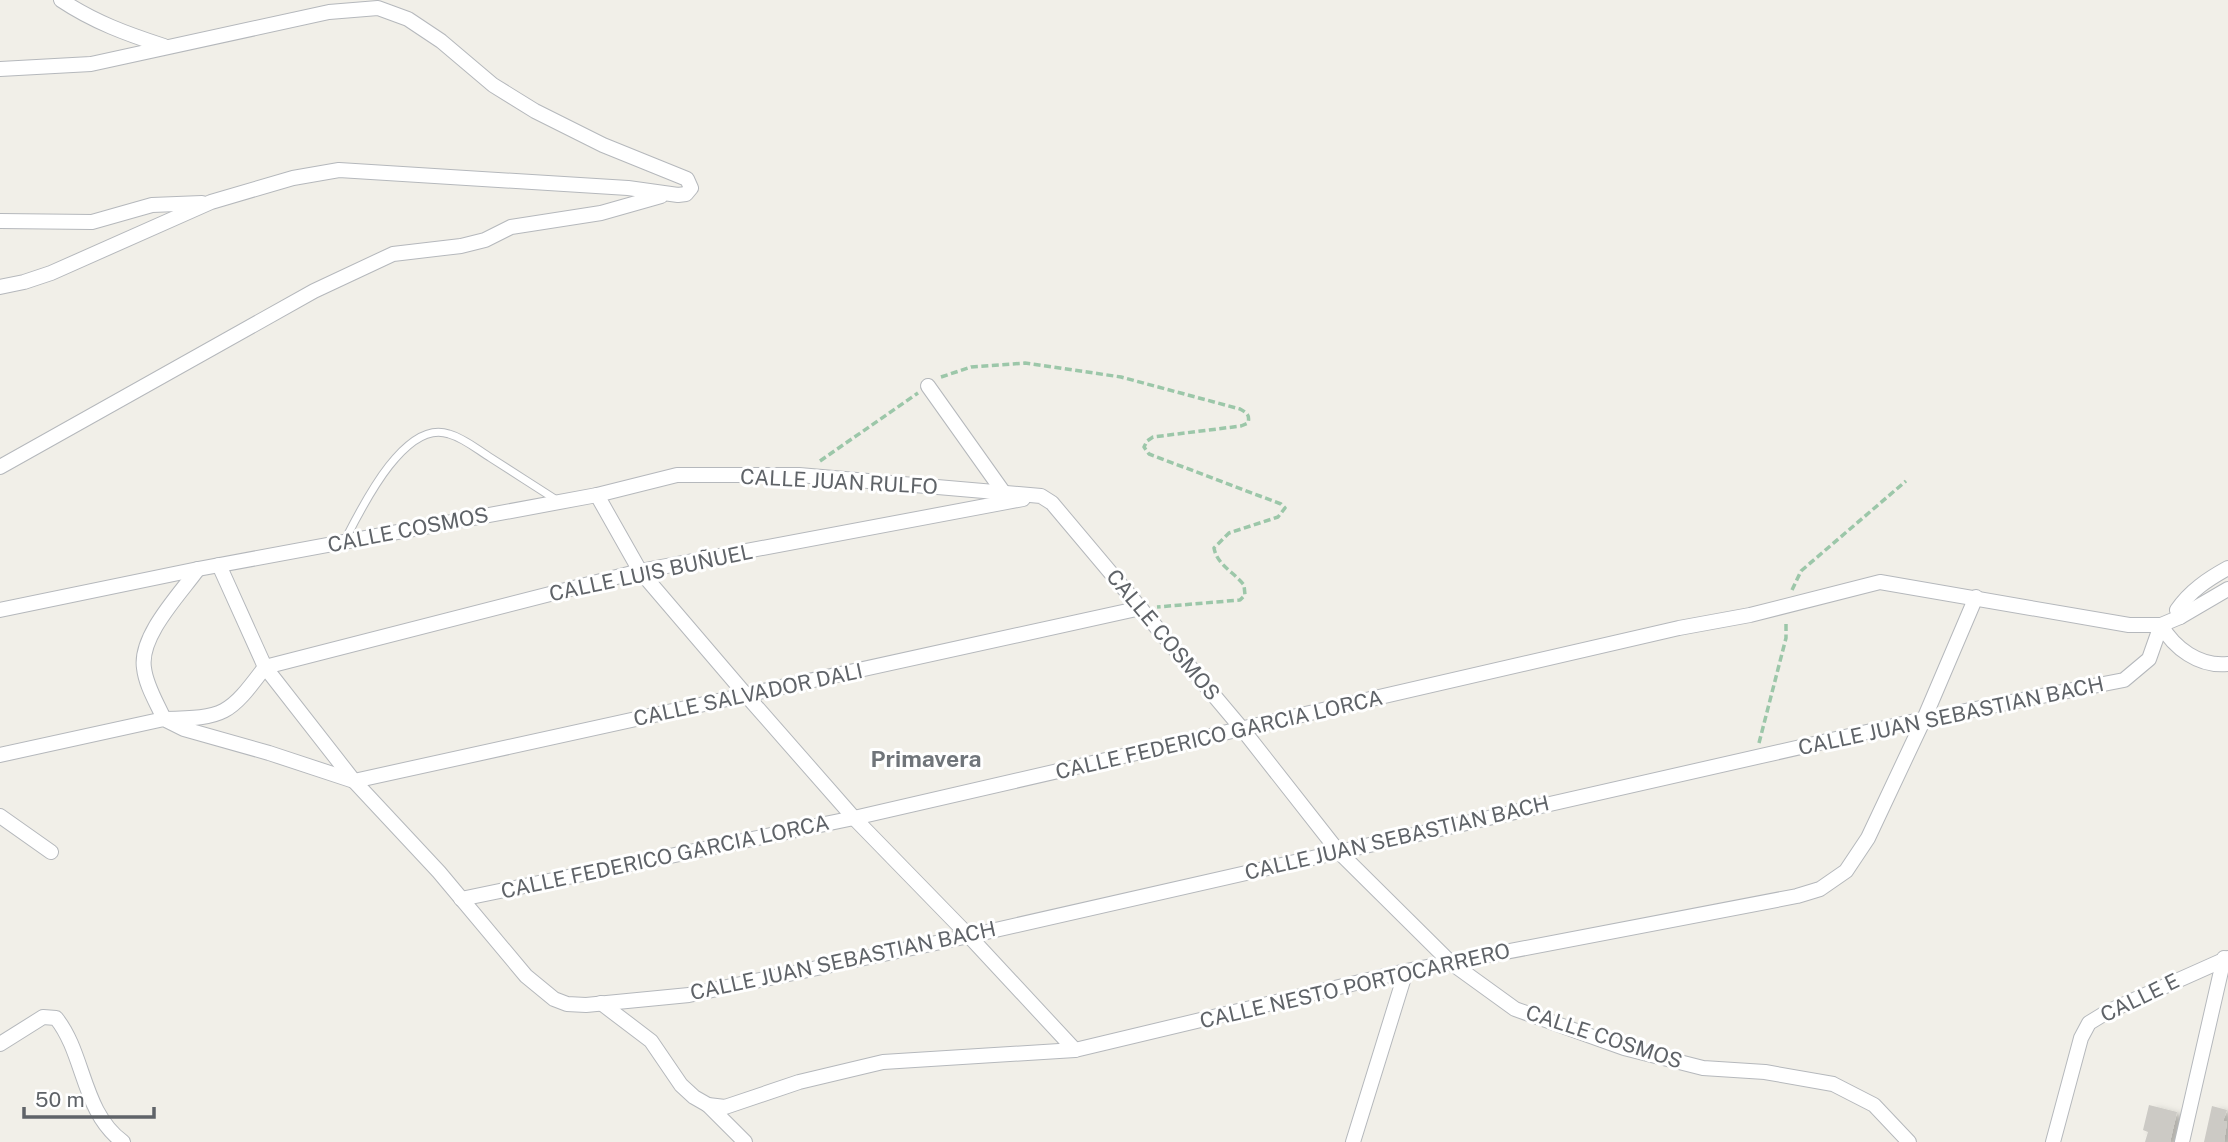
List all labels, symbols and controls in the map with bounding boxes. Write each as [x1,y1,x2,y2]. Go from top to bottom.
street label: CALLE JUAN RULFO [740,464,939,499]
street label: CALLE COSMOS [325,502,490,557]
street label: CALLE LUIS BUÑUEL [547,539,755,606]
street label: CALLE COSMOS [1101,564,1225,705]
street label: CALLE SALVADOR DALI [631,658,865,731]
street label: CALLE JUAN SEBASTIAN BACH [1796,671,2106,760]
street label: CALLE FEDERICO GARCIA LORCA [1053,685,1385,784]
district label: Primavera [871,745,981,772]
street label: CALLE JUAN SEBASTIAN BACH [1242,790,1552,885]
street label: CALLE FEDERICO GARCIA LORCA [498,809,831,904]
street label: CALLE JUAN SEBASTIAN BACH [688,916,998,1005]
street label: CALLE NESTO PORTOCARRERO [1197,938,1512,1033]
street label: CALLE E [2096,968,2183,1027]
street label: CALLE COSMOS [1523,999,1686,1074]
scale bar [24,1076,154,1120]
text: 50 m [35,1087,85,1112]

